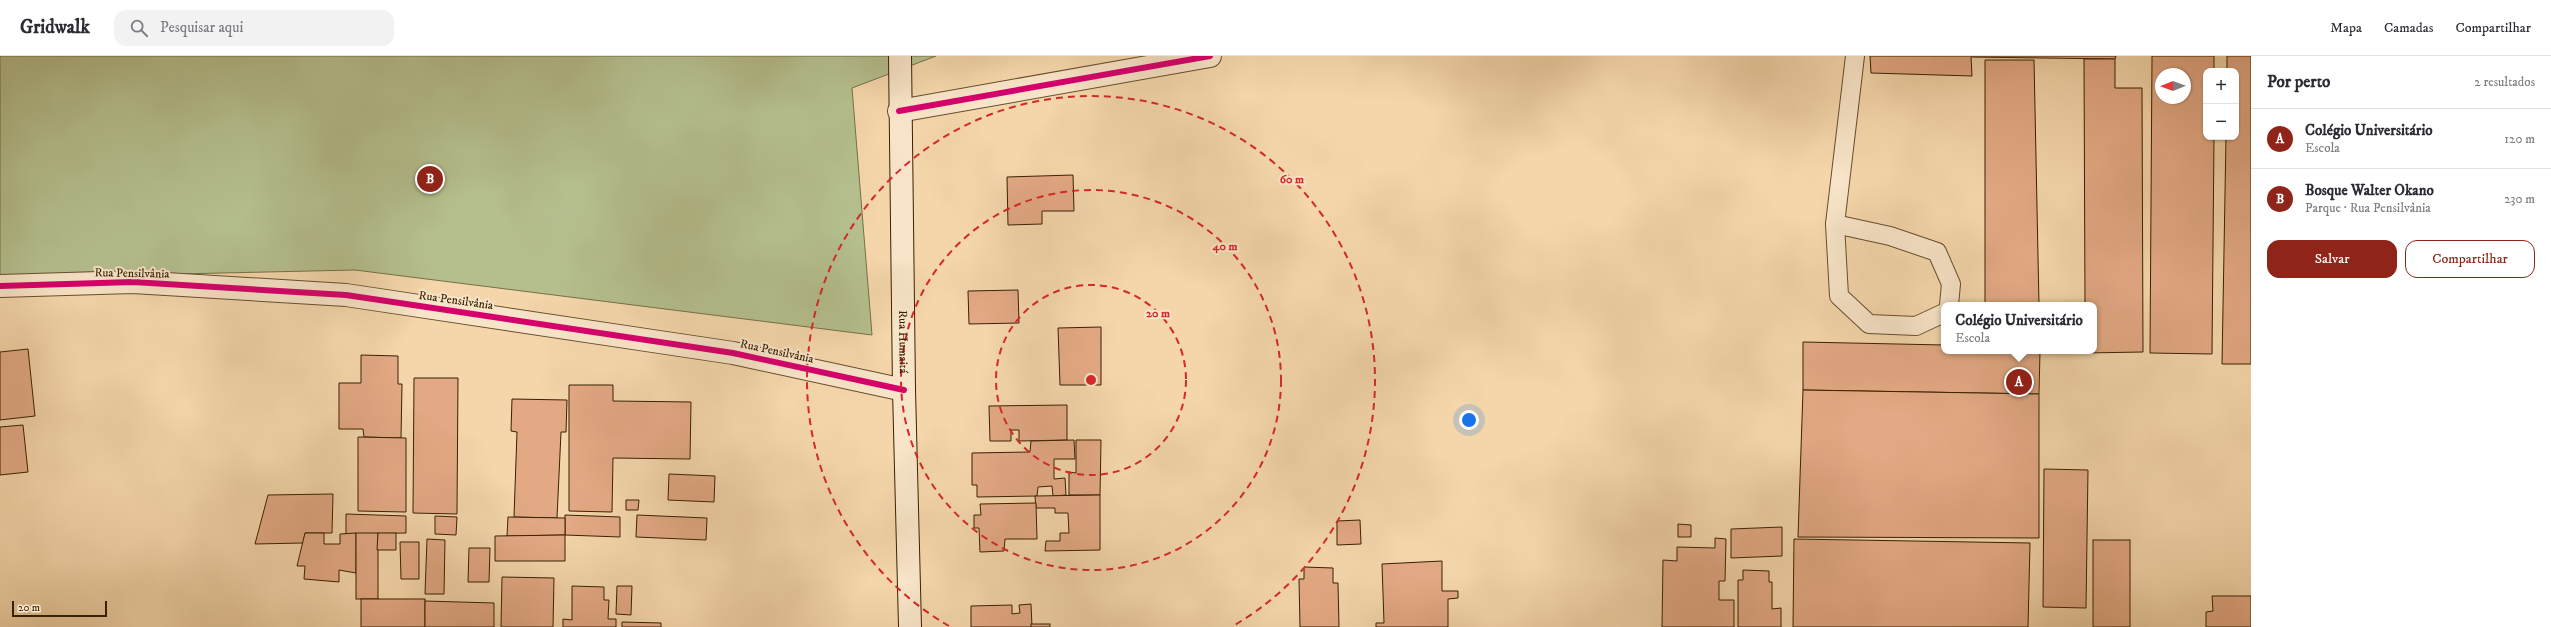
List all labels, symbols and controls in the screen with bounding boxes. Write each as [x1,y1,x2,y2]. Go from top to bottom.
search box [114,10,394,46]
text: Gridwalk [20,16,90,39]
icon: search [128,17,150,39]
text: Pesquisar aqui [160,18,243,37]
text: Mapa [2330,19,2362,37]
text: Camadas [2384,19,2433,37]
text: Compartilhar [2455,19,2531,37]
north arrow [2155,68,2191,104]
map controls [2203,68,2239,140]
button: + [2203,68,2239,104]
text: Por perto [2267,71,2330,93]
text: 2 resultados [2474,74,2535,90]
button: − [2203,104,2239,140]
text: Colégio Universitário [2305,121,2433,140]
text: A [2276,131,2284,147]
text: 120 m [2504,131,2535,147]
text: Escola [2305,140,2340,156]
pin: B [417,164,443,194]
text: 60 m [1280,172,1304,187]
text: Bosque Walter Okano [2305,181,2434,200]
text: B [2276,191,2284,207]
text: 230 m [2504,191,2535,207]
text: Parque · Rua Pensilvânia [2305,200,2431,216]
text: 40 m [1212,239,1237,254]
button: Salvar [2267,240,2397,278]
button: Compartilhar [2405,240,2535,278]
street label: Rua Pensilvânia [94,265,170,282]
street label: Rua Pensilvânia [418,288,495,313]
popup [1941,302,2097,354]
text: 20 m [1146,306,1170,321]
street label: Rua Humaitá [895,310,911,375]
text: Colégio Universitário [1955,311,2083,330]
text: Escola [1955,330,1990,346]
street label: Rua Pensilvânia [739,336,816,367]
pin: A [2006,367,2032,397]
centre of rings [1084,373,1098,387]
your location [1459,410,1479,430]
scale bar [12,599,107,618]
text: 20 m [18,601,40,615]

